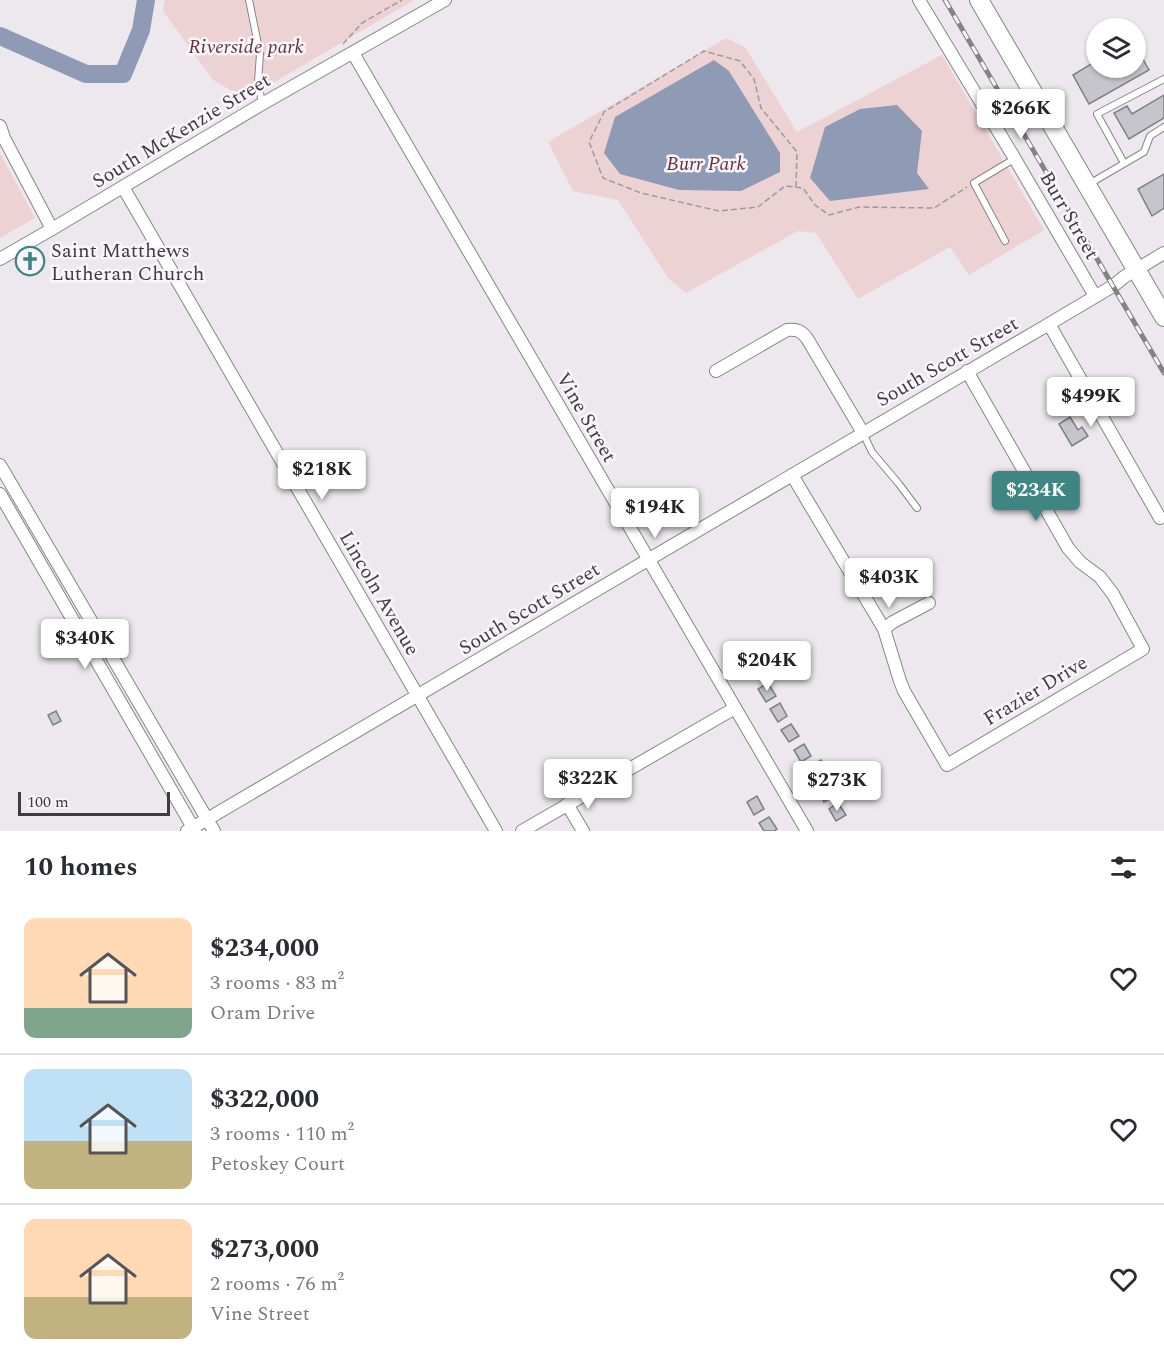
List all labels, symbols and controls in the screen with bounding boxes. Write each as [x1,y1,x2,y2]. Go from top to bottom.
map controls [1086,18,1146,78]
button: layers [1086,18,1146,78]
park label: Riverside park [188,32,304,62]
street label: South McKenzie Street [86,66,277,196]
pin: $266K [979,89,1063,140]
text: $266K [991,93,1051,123]
park label: Burr Park [666,149,746,179]
street label: Burr Street [1032,166,1107,265]
place label: Saint Matthews Lutheran Church [51,236,204,289]
church icon: Saint Matthews Lutheran Church [14,245,46,277]
street label: South Scott Street [871,309,1024,415]
street label: Vine Street [548,367,624,468]
pin: $499K [1049,377,1133,428]
text: $499K [1061,381,1121,411]
pin: $218K [280,450,364,501]
text: $218K [292,454,352,484]
pin: $234K [994,471,1078,522]
text: $234K [1006,475,1066,505]
pin: $194K [613,488,697,539]
text: $194K [625,492,685,522]
street label: Lincoln Avenue [331,526,427,661]
street label: South Scott Street [453,555,606,663]
pin: $403K [847,558,931,609]
text: $403K [859,562,919,592]
pin: $340K [43,619,127,670]
text: $340K [55,623,115,653]
pin: $204K [725,641,809,692]
text: $204K [737,645,797,675]
street label: Frazier Drive [978,648,1093,734]
pin: $322K [546,759,630,810]
pin: $273K [795,761,879,812]
text: $322K [558,763,618,793]
text: $273K [807,765,867,795]
scale bar [18,789,170,816]
text: 100 m [27,790,69,814]
text: 10 homes [24,847,138,887]
icon: filters [1107,851,1140,884]
text: $234,000 [210,928,319,968]
icon: home [72,942,144,1014]
icon: heart [1107,962,1140,995]
text: 3 rooms · 83 m² [210,968,344,998]
text: Oram Drive [210,998,315,1028]
text: $322,000 [210,1079,319,1119]
icon: home [72,1093,144,1165]
icon: heart [1107,1113,1140,1146]
text: 3 rooms · 110 m² [210,1119,354,1149]
text: Petoskey Court [210,1149,345,1179]
text: $273,000 [210,1229,319,1269]
icon: home [72,1243,144,1315]
icon: heart [1107,1263,1140,1296]
text: 2 rooms · 76 m² [210,1269,344,1299]
text: Vine Street [210,1299,310,1329]

